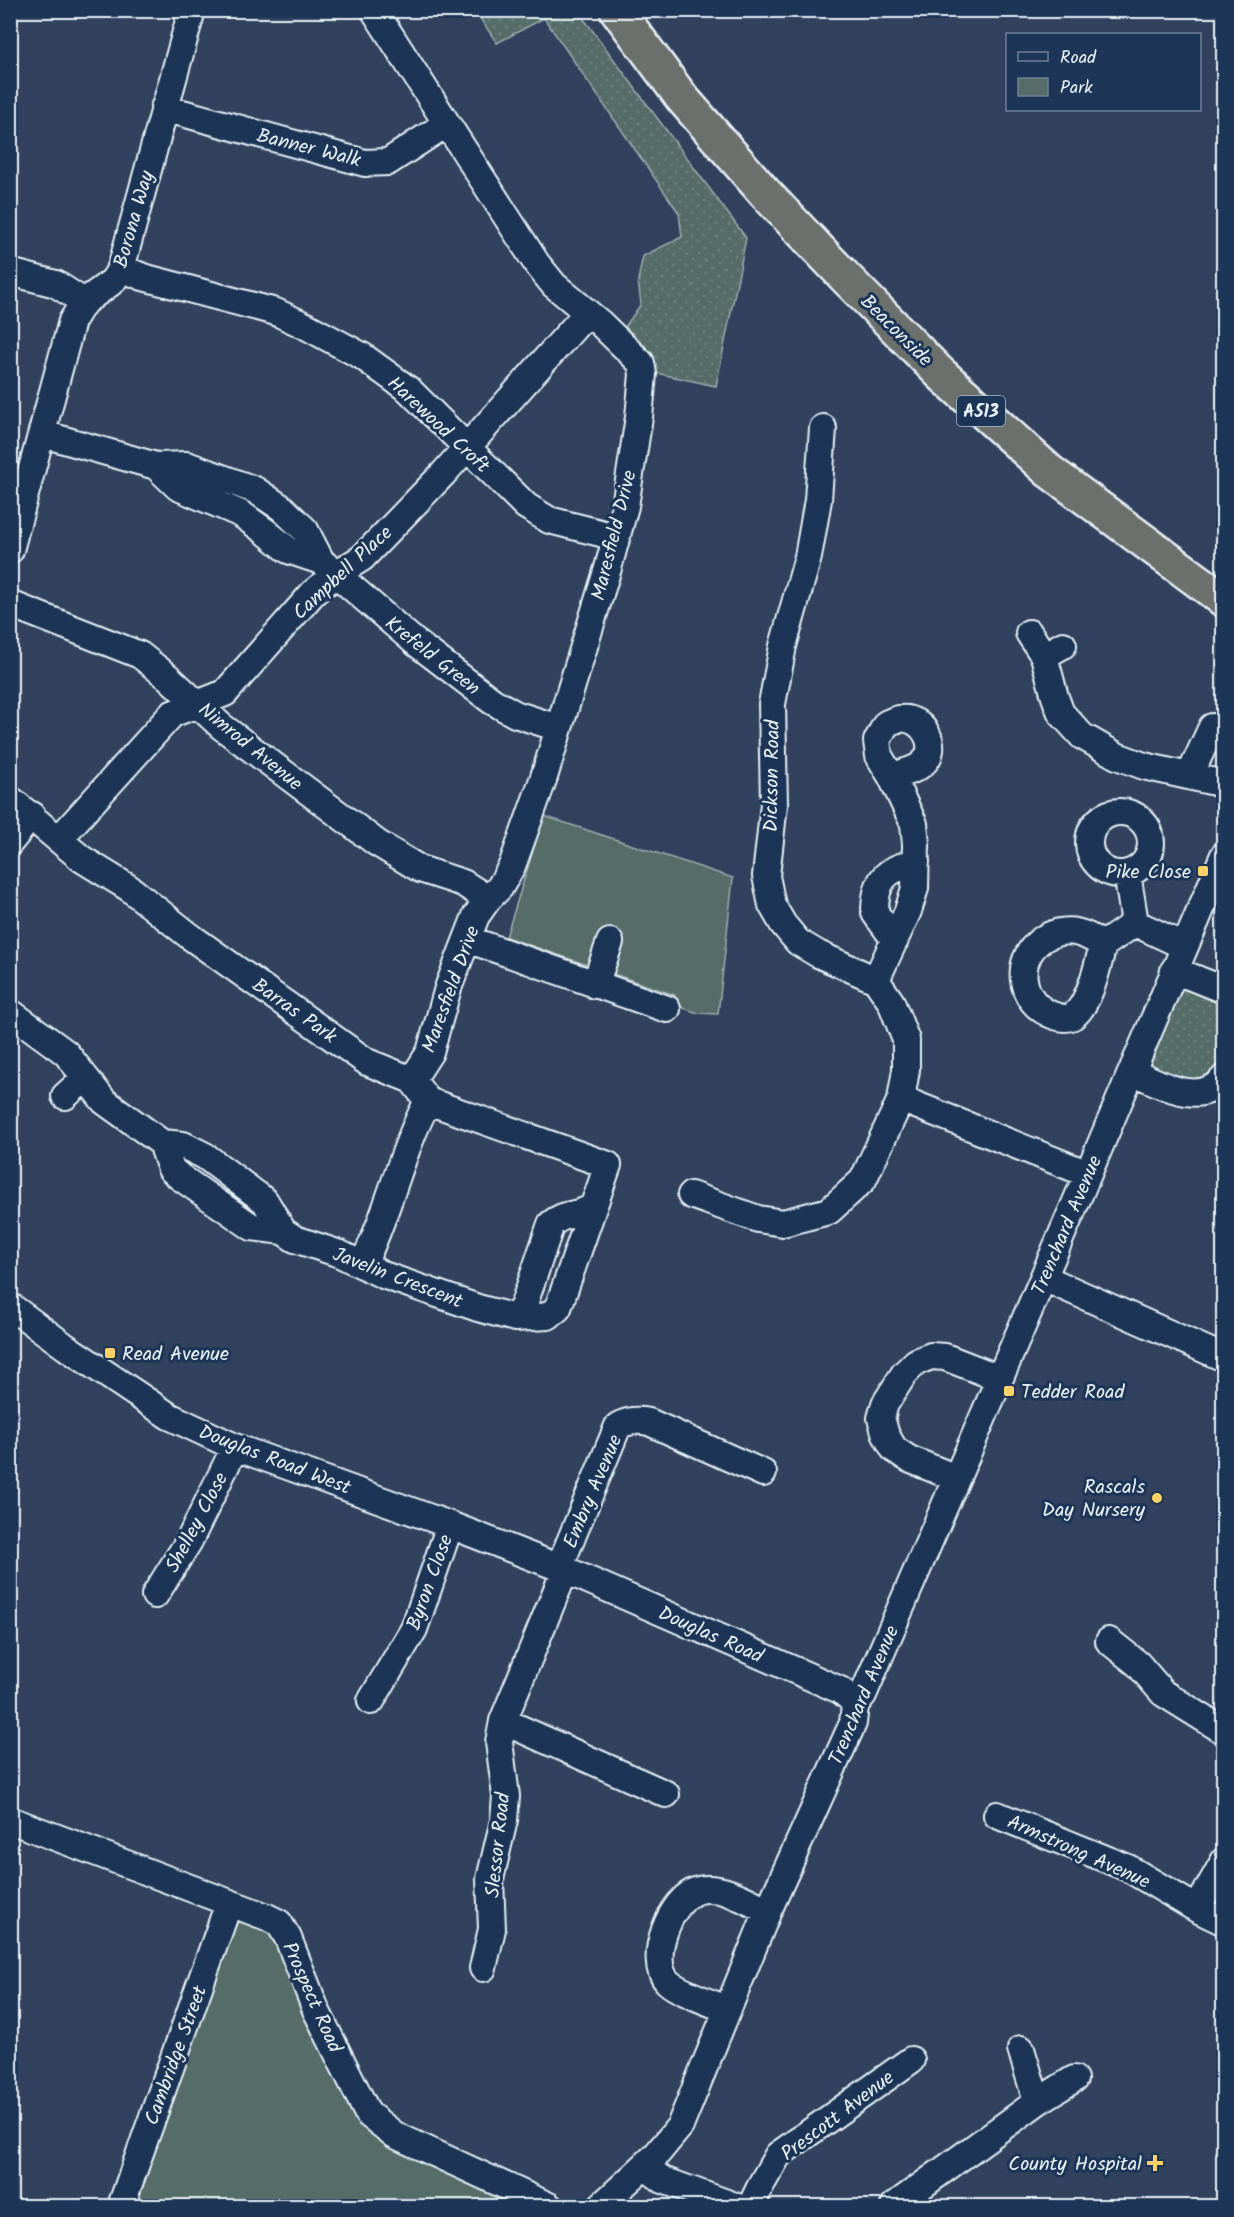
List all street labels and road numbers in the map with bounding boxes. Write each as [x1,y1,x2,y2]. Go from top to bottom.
street label: Banner Walk [253,121,365,177]
street label: Borona Way [106,167,164,272]
street label: Beaconside [852,288,939,375]
street label: Harewood Croft [379,369,497,482]
road number: A513 [957,396,1005,426]
street label: Maresfield Drive [583,467,647,604]
street label: Campbell Place [286,518,401,629]
street label: Krefeld Green [377,609,487,704]
street label: Nimrod Avenue [190,695,309,800]
street label: Dickson Road [756,719,790,832]
street label: Maresfield Drive [414,921,490,1058]
street label: Barras Park [245,971,343,1053]
street label: Trenchard Avenue [1024,1151,1112,1301]
street label: Javelin Crescent [328,1239,467,1318]
street label: Douglas Road West [193,1417,355,1505]
street label: Embry Avenue [555,1430,632,1554]
street label: Shelley Close [158,1467,238,1579]
street label: Byron Close [399,1530,463,1635]
street label: Douglas Road [653,1598,769,1674]
street label: Trenchard Avenue [821,1621,909,1771]
street label: Slessor Road [478,1790,521,1899]
street label: Armstrong Avenue [1001,1807,1155,1899]
street label: Prospect Road [272,1937,350,2059]
street label: Cambridge Street [137,1981,217,2130]
street label: Prescott Avenue [775,2063,902,2170]

